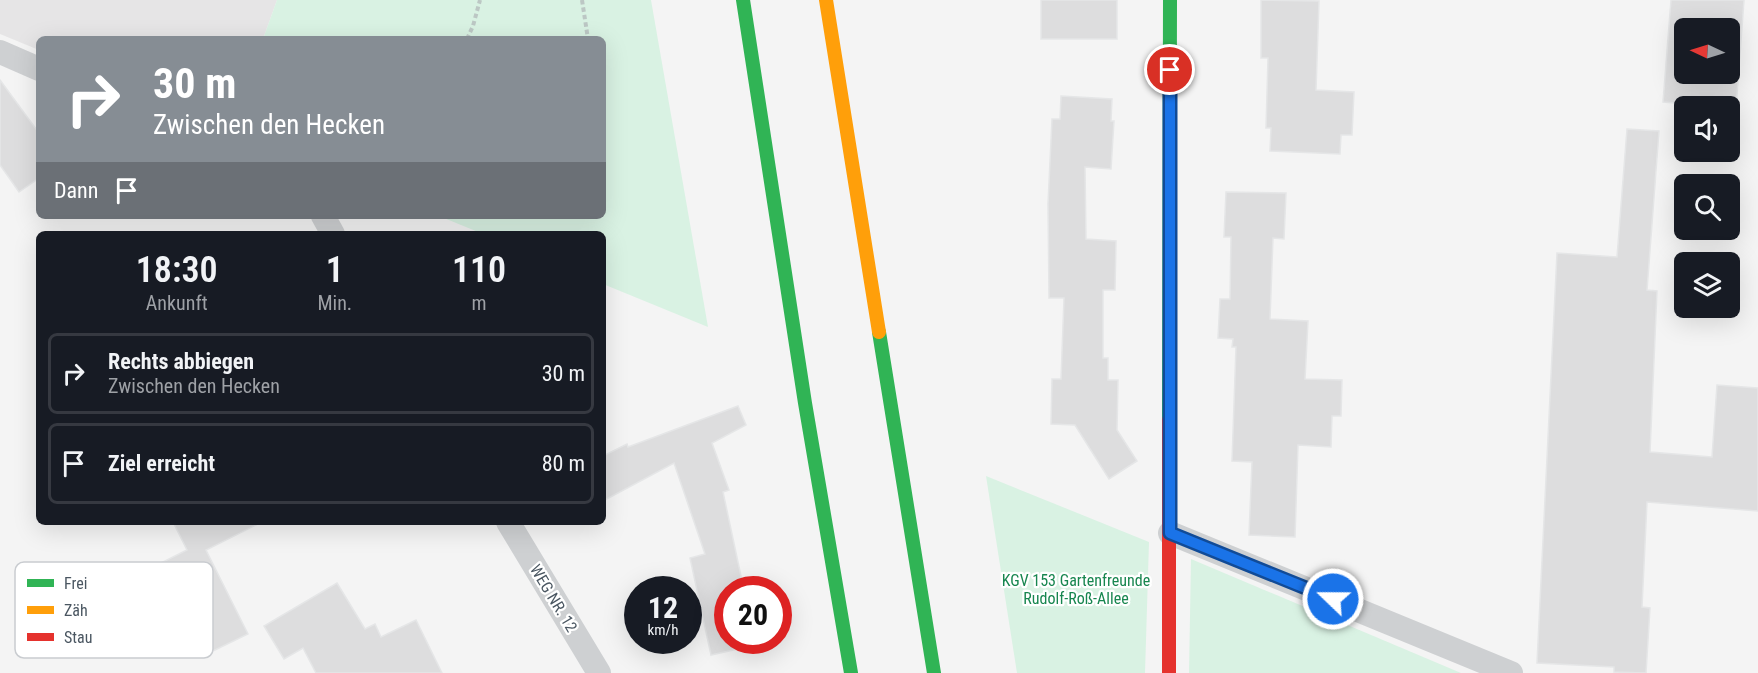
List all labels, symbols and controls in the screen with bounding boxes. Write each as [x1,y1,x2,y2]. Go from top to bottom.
north arrow [1674,18,1740,84]
map controls [1674,18,1740,318]
pin [1144,44,1195,95]
icon: arrive [1153,53,1186,86]
text: 30 m [153,59,236,108]
icon: right [54,60,132,138]
button: sound [1674,96,1740,162]
text: Zwischen den Hecken [153,109,385,141]
icon: arrive [110,174,143,207]
button: search [1674,174,1740,240]
text: Dann [54,178,98,203]
text: 18:30 [136,249,218,291]
text: 1 [326,249,344,291]
text: 110 [452,249,506,291]
button: layers [1674,252,1740,318]
text: Ankunft [146,291,208,315]
text: Min. [317,291,352,315]
text: m [472,291,487,315]
text: Rechts abbiegen [108,349,254,374]
icon: right [57,357,90,390]
text: 30 m [542,361,585,386]
text: Zwischen den Hecken [108,374,280,398]
icon: arrive [57,447,90,480]
text: Ziel erreicht [108,451,215,476]
text: 80 m [542,451,585,476]
street label: WEG NR. 12 [526,561,581,636]
legend [15,562,213,658]
position arrow [1301,567,1365,631]
park label: KGV 153 Gartenfreunde Rudolf-Roß-Allee [1002,571,1150,608]
text: Frei [64,574,87,593]
speed limit sign: 20 [714,576,792,654]
text: 12 [648,590,678,625]
text: Zäh [64,601,88,620]
text: km/h [648,621,678,639]
text: Stau [64,628,92,647]

